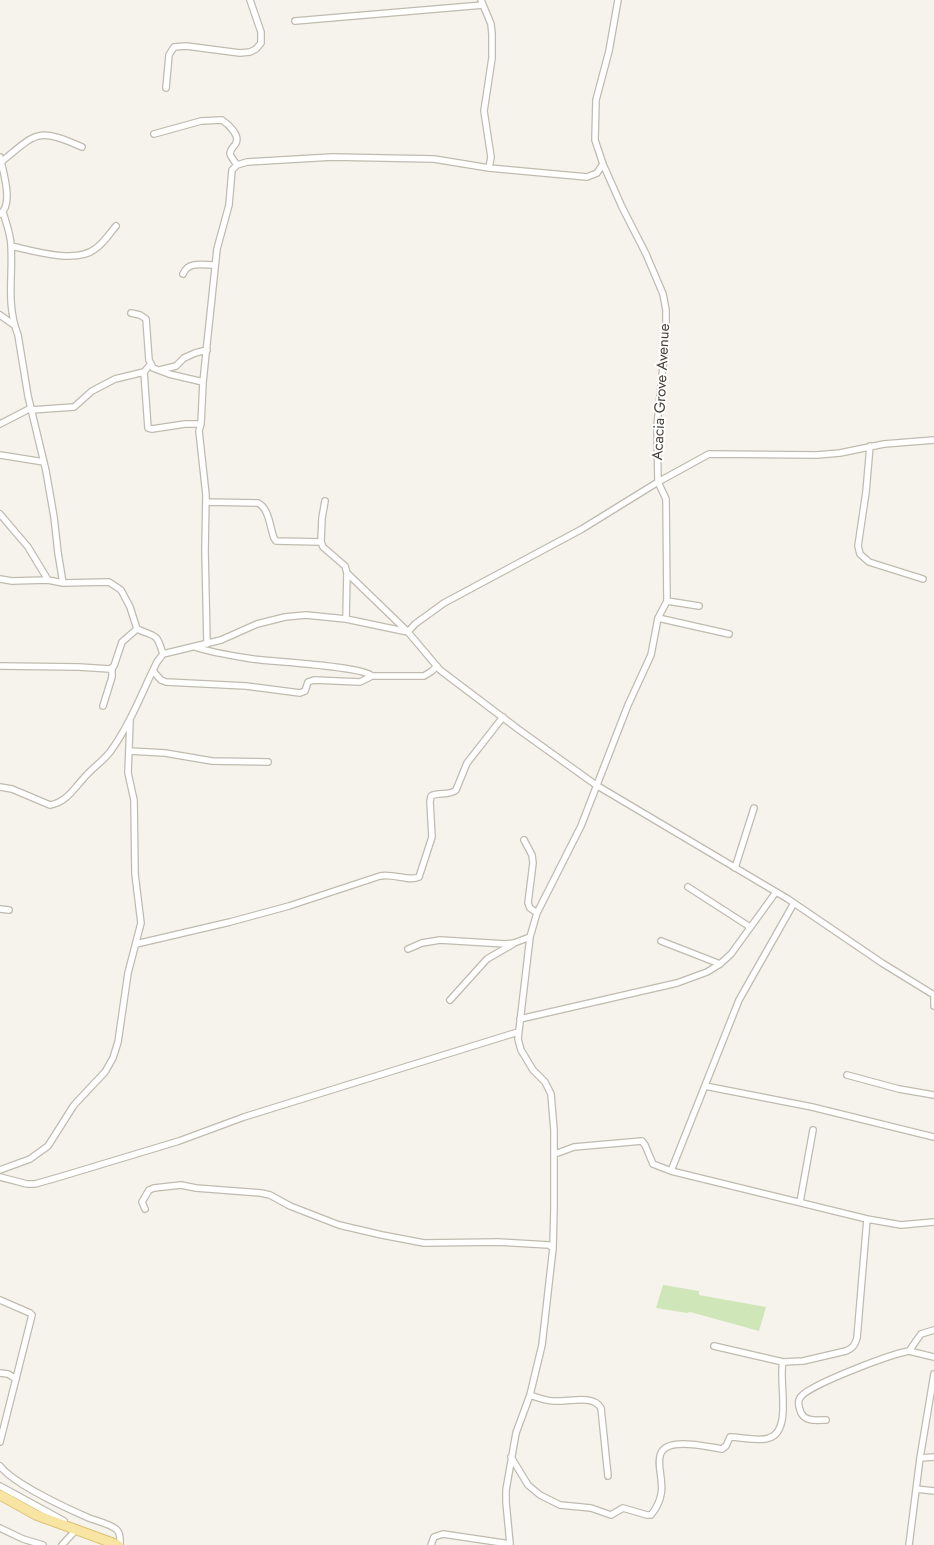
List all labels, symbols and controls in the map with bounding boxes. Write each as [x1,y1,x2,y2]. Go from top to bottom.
street label: Acacia Grove Avenue [649,323,675,461]

